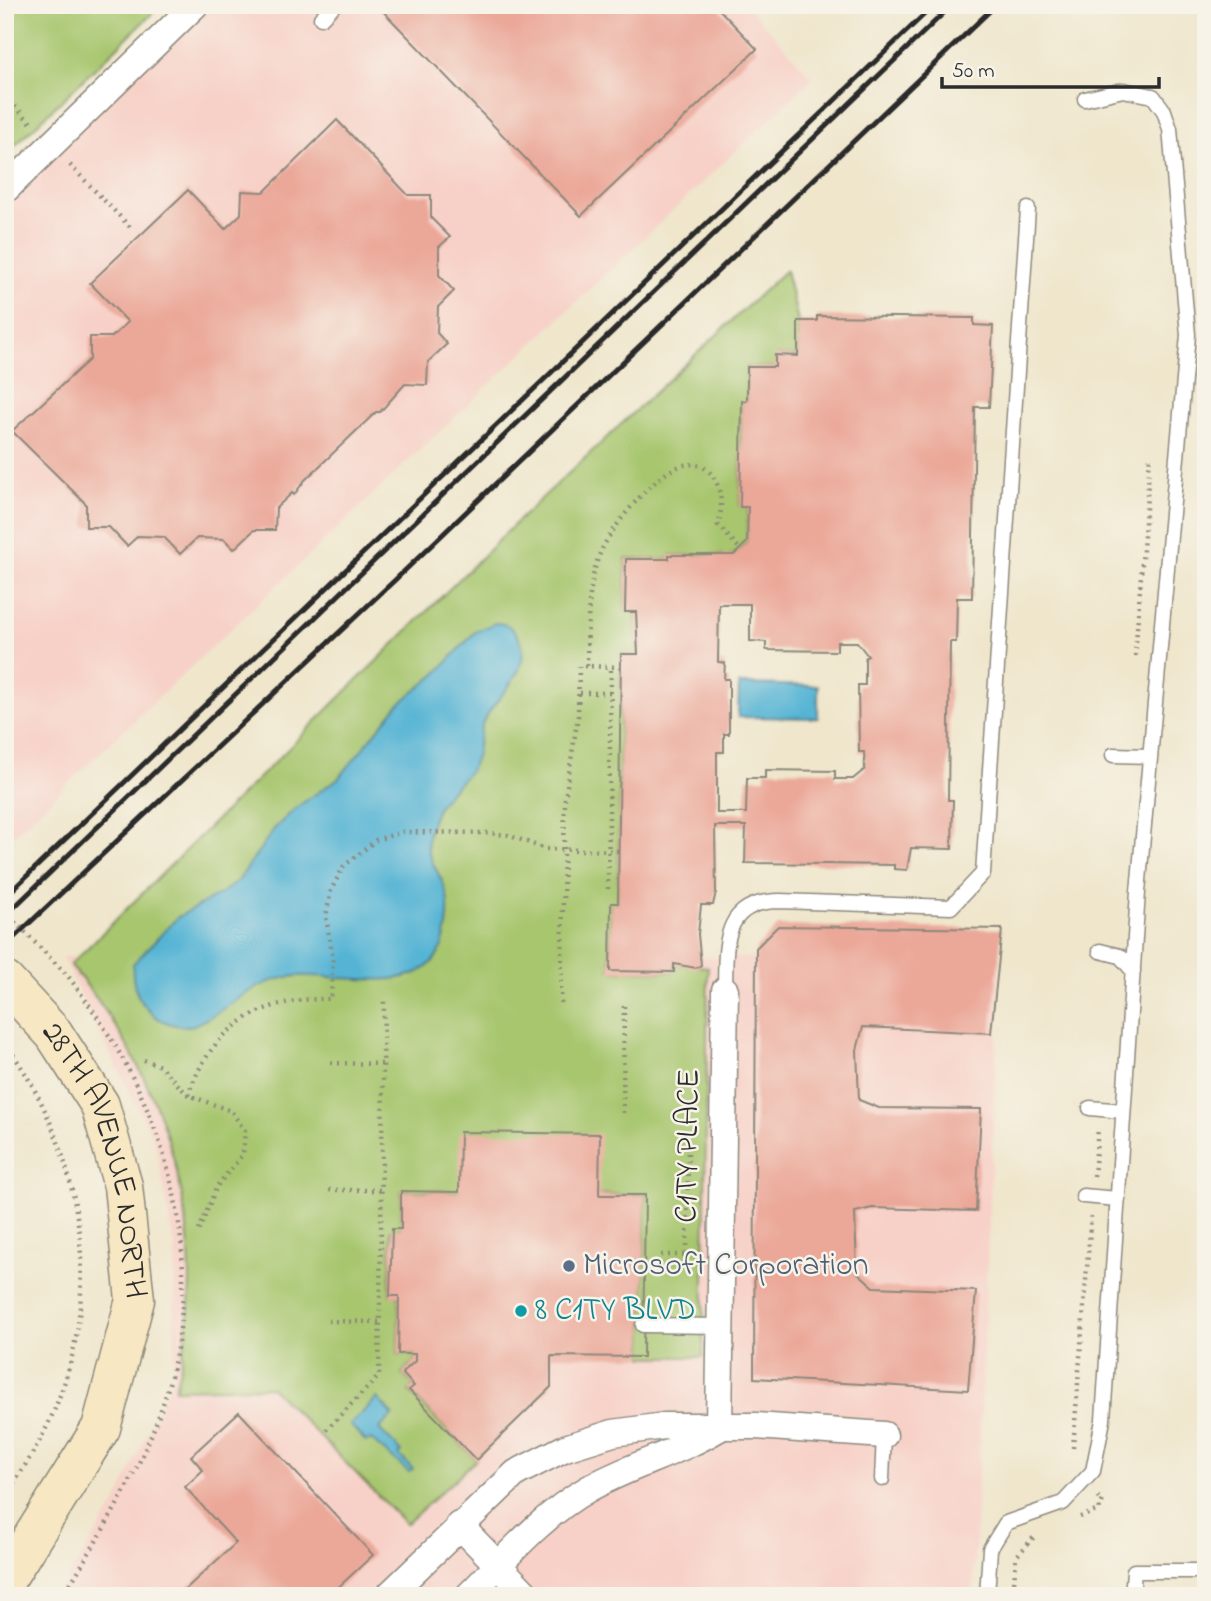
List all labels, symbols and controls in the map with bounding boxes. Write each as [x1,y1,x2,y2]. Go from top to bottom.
scale bar [942,46,1158,90]
text: 50 m [952,57,995,87]
street label: 28TH AVENUE NORTH [30,1011,158,1301]
street label: C1TY PLACE [664,1069,714,1223]
place label: Microsoft Corporation [583,1243,869,1290]
marker: Microsoft Corporation [561,1258,577,1274]
place label: 8 C1TY BLVD [535,1288,696,1335]
marker: 8 C1TY BLVD [513,1303,529,1319]

